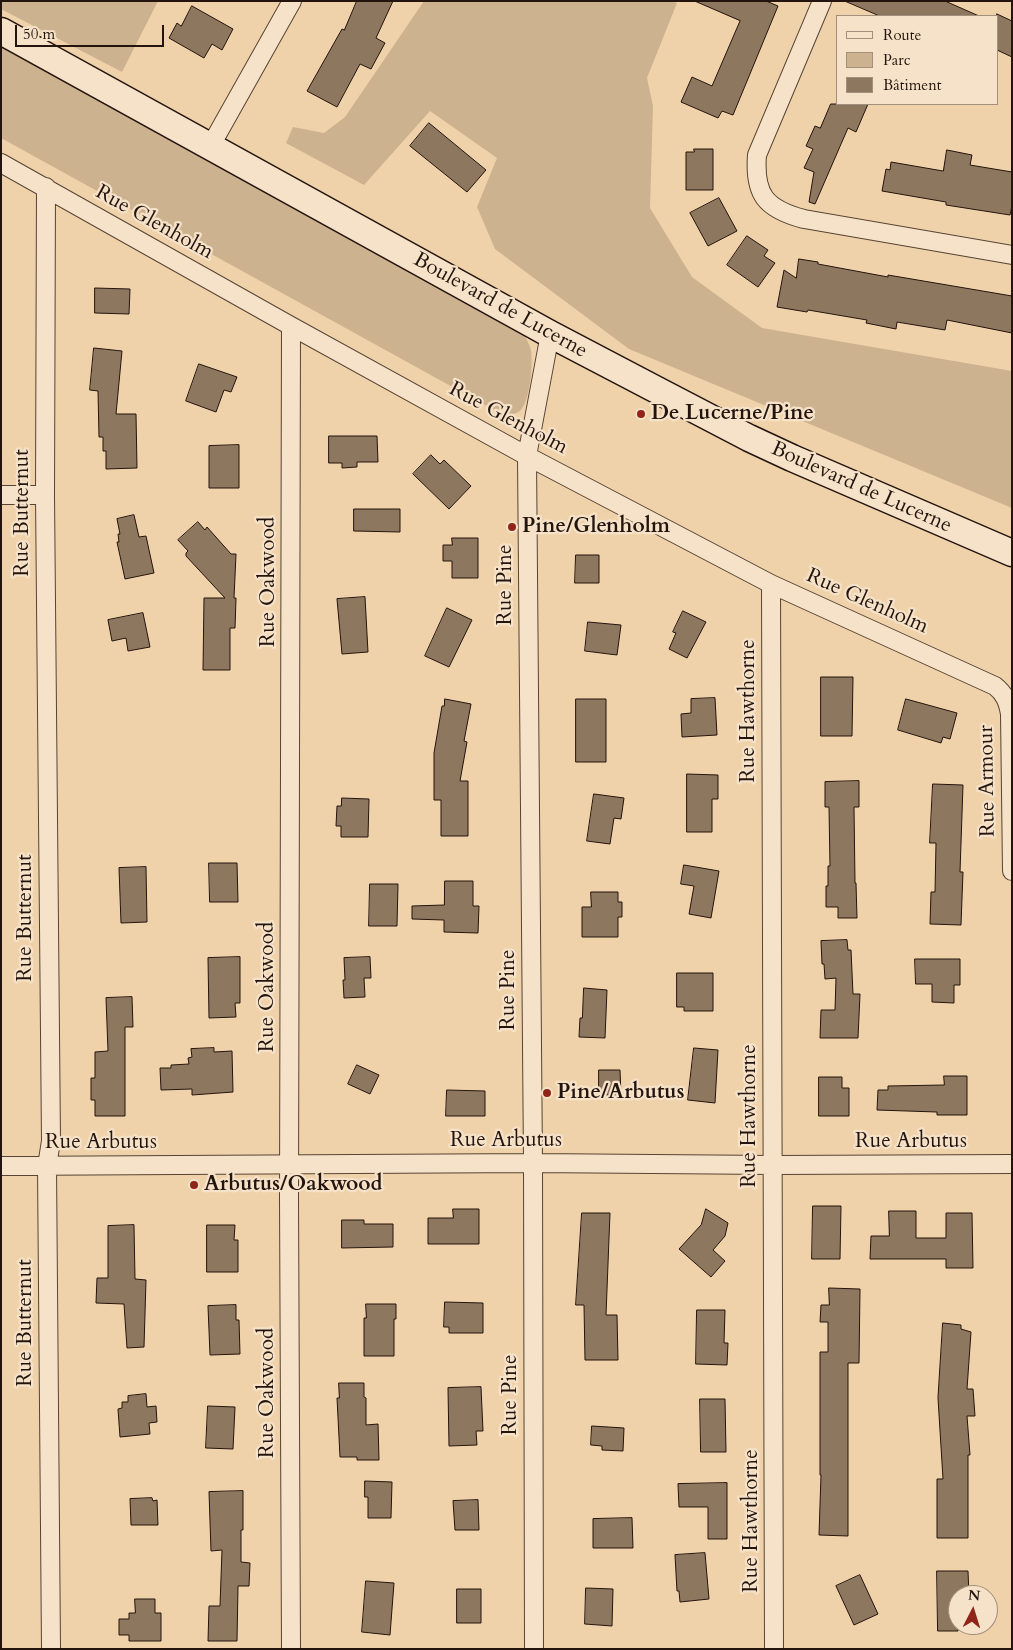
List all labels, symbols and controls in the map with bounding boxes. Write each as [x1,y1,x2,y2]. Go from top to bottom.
scale bar [18,15,166,47]
legend [836,15,998,105]
text: 50 m [23,24,55,44]
text: Route [883,25,921,45]
text: Parc [883,50,911,70]
text: Bâtiment [883,75,941,95]
street label: Rue Glenholm [91,180,217,266]
street label: Boulevard de Lucerne [409,248,591,364]
street label: Rue Glenholm [444,377,572,461]
place label: De Lucerne/Pine [651,401,814,427]
marker: De Lucerne/Pine [635,408,647,420]
street label: Boulevard de Lucerne [767,437,955,539]
street label: Rue Butternut [10,449,36,577]
place label: Pine/Glenholm [522,514,670,540]
street label: Rue Oakwood [256,517,282,647]
marker: Pine/Glenholm [506,521,518,533]
street label: Rue Pine [493,544,519,626]
street label: Rue Glenholm [802,564,932,640]
street label: Rue Hawthorne [736,639,762,783]
street label: Rue Armour [974,725,1002,837]
street label: Rue Butternut [13,854,39,982]
street label: Rue Oakwood [255,922,281,1052]
street label: Rue Pine [496,949,522,1031]
street label: Rue Hawthorne [737,1044,763,1188]
place label: Pine/Arbutus [557,1080,684,1106]
marker: Pine/Arbutus [541,1087,553,1099]
street label: Rue Arbutus [450,1128,562,1154]
street label: Rue Arbutus [855,1129,967,1155]
street label: Rue Arbutus [45,1130,157,1156]
place label: Arbutus/Oakwood [204,1172,383,1198]
marker: Arbutus/Oakwood [188,1179,200,1191]
street label: Rue Butternut [13,1259,39,1387]
street label: Rue Oakwood [255,1328,281,1458]
street label: Rue Pine [498,1354,524,1436]
street label: Rue Hawthorne [739,1449,765,1593]
north arrow [948,1585,998,1635]
text: N [967,1586,981,1606]

